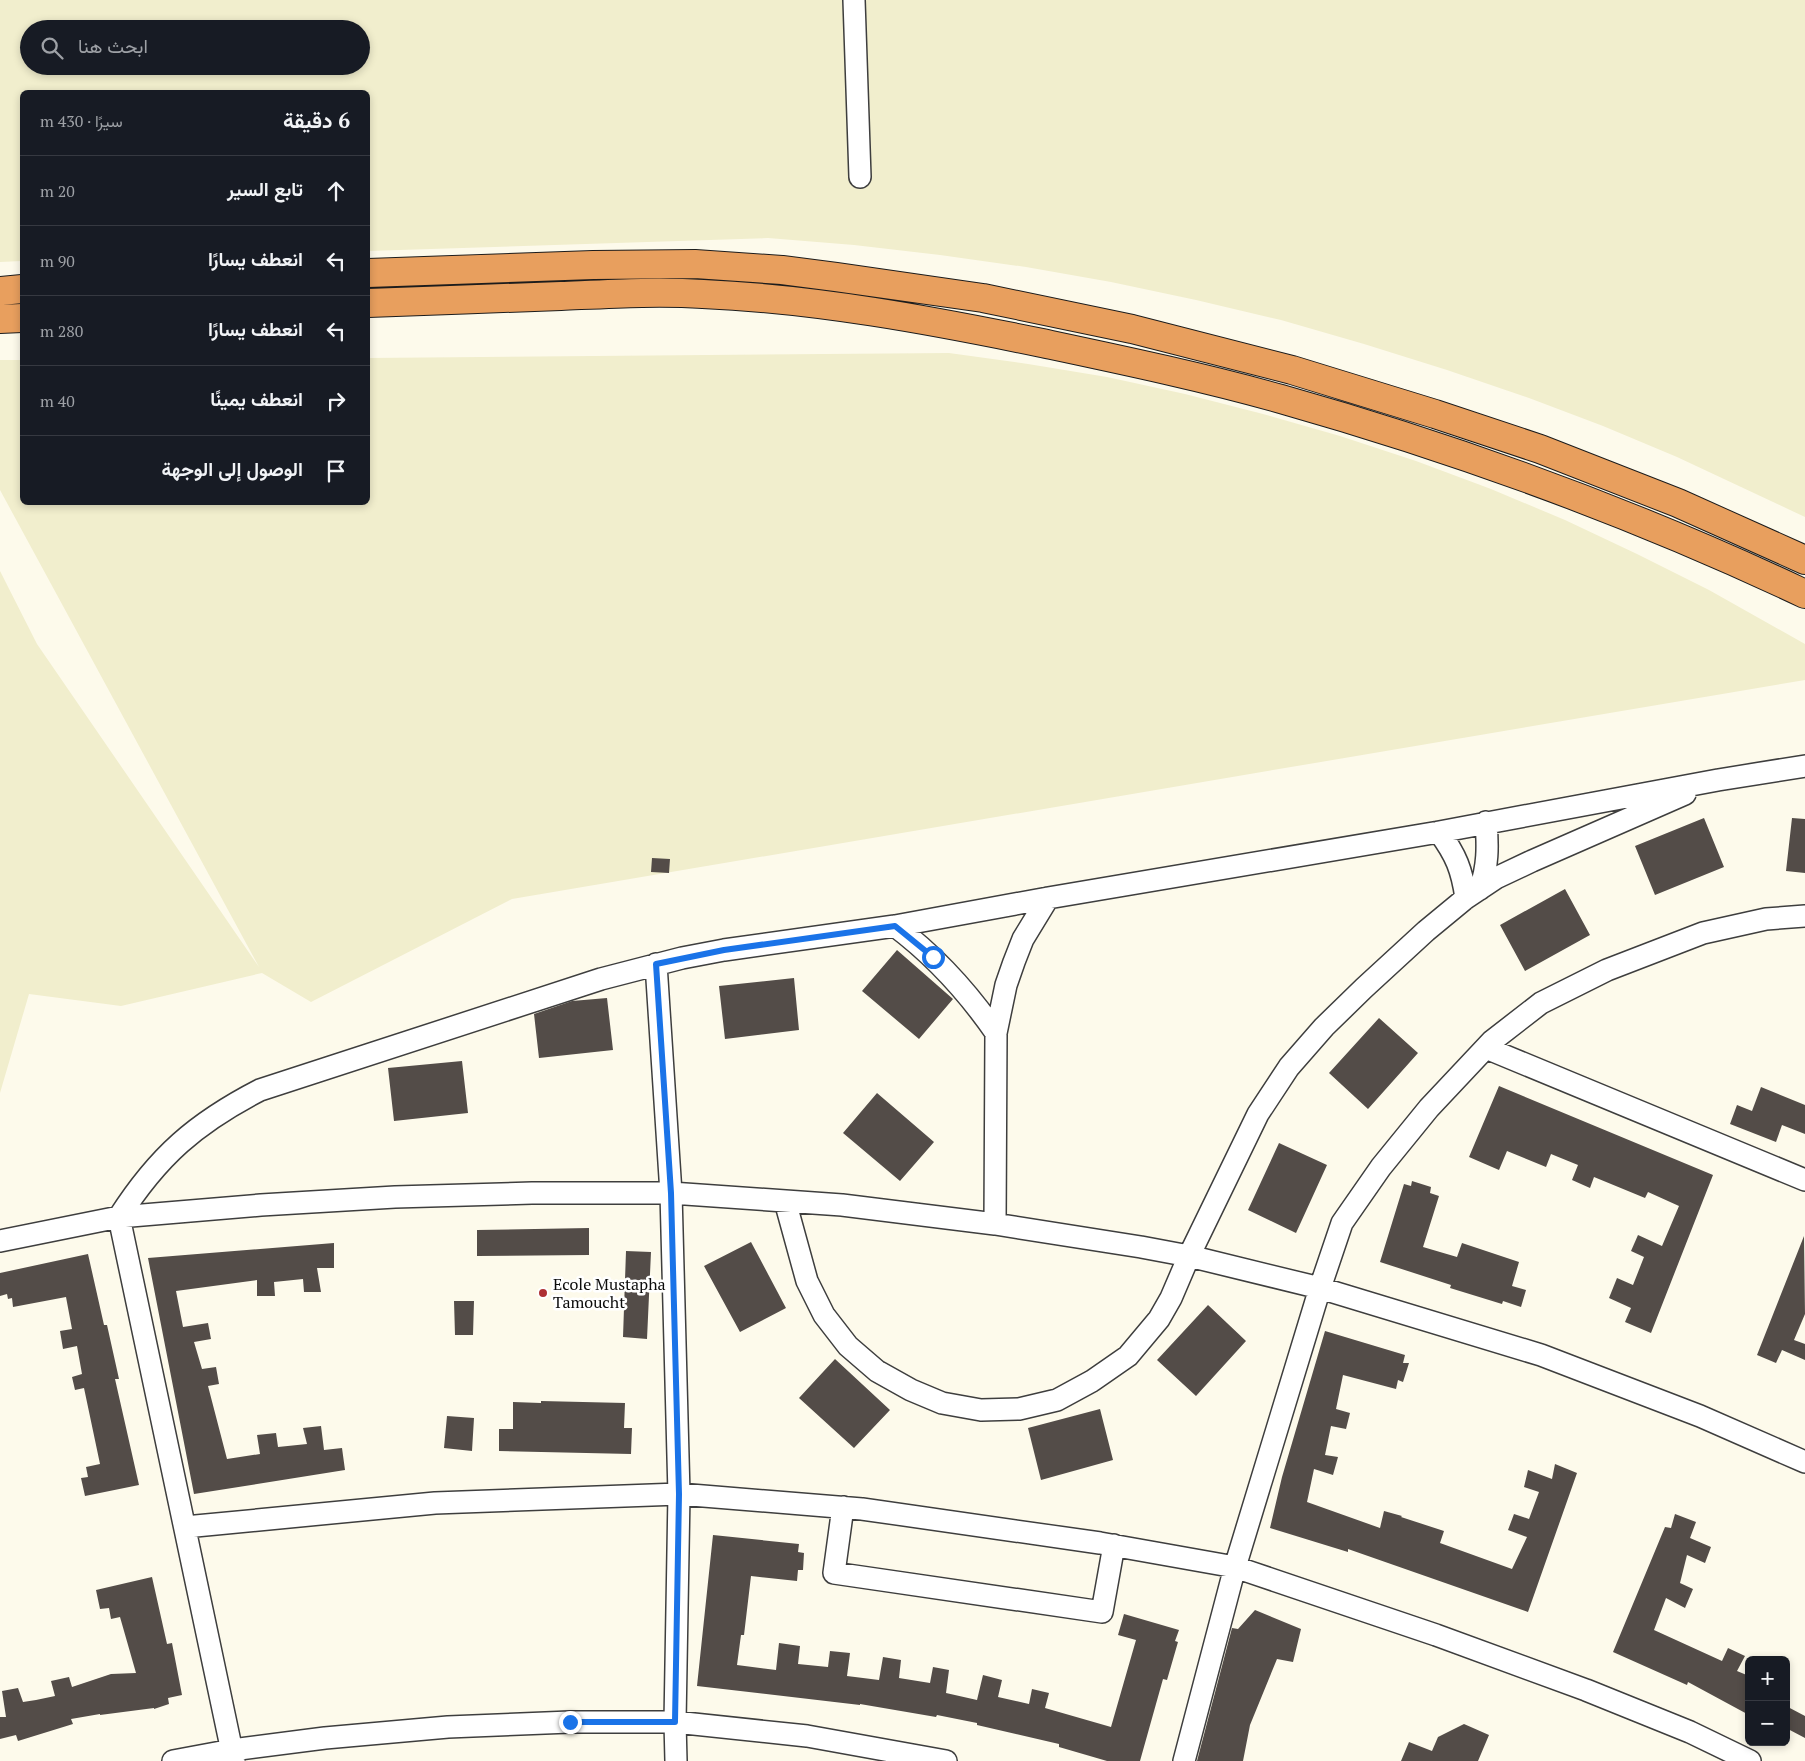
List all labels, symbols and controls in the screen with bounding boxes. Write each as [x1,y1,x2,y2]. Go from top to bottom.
search box [20,20,370,75]
text: ابحث هنا [78,33,148,58]
icon: search [38,34,66,62]
text: 6 دقيقة [283,106,350,134]
text: سيرًا · 430 m [40,110,123,132]
text: تابع السير [227,176,303,201]
icon: ahead [322,177,350,205]
text: 20 m [40,180,75,202]
text: انعطف يسارًا [208,246,303,271]
icon: left [322,247,350,275]
text: 90 m [40,250,75,272]
text: انعطف يسارًا [208,316,303,341]
icon: left [322,317,350,345]
text: 280 m [40,320,83,342]
text: انعطف يمينًا [210,386,303,411]
icon: right [322,387,350,415]
text: 40 m [40,390,75,412]
text: الوصول إلى الوجهة [161,456,303,481]
icon: arrive [322,457,350,485]
route start [922,946,945,969]
place label: Ecole Mustapha Tamoucht [553,1273,666,1313]
marker: Ecole Mustapha Tamoucht [537,1287,549,1299]
map controls [1745,1656,1790,1746]
button: + [1745,1656,1790,1701]
button: − [1745,1701,1790,1746]
route end [559,1711,582,1734]

